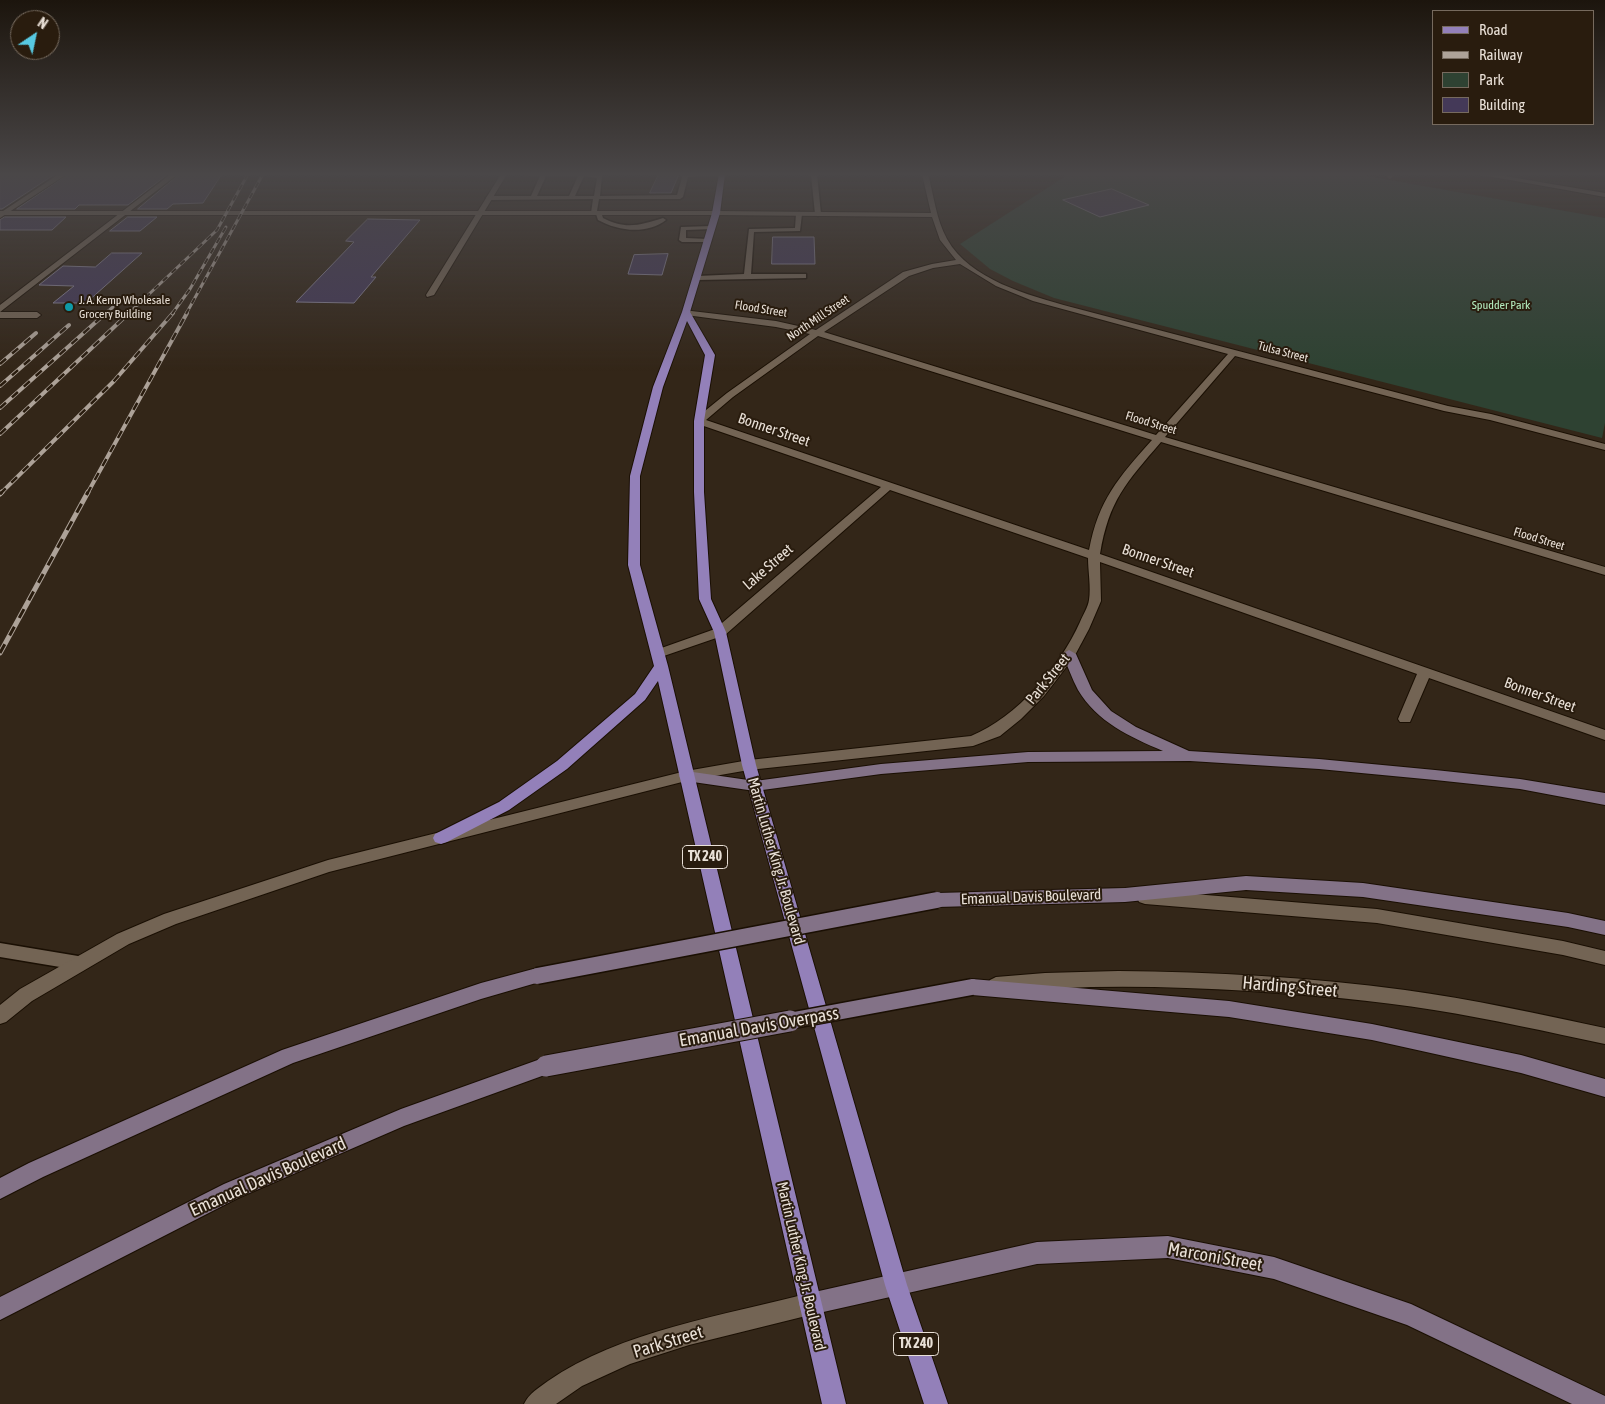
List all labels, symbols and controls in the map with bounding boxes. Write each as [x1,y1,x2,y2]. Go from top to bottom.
north arrow [10,10,60,60]
legend [1432,10,1595,125]
text: N [35,14,51,32]
text: Road [1479,21,1508,38]
text: Railway [1479,46,1523,63]
text: Park [1479,71,1504,88]
text: Building [1479,96,1525,113]
street label: North Mill Street [784,292,852,344]
place label: J. A. Kemp Wholesale Grocery Building [79,293,170,321]
street label: Flood Street [734,298,788,320]
park label: Spudder Park [1472,298,1530,312]
marker: J. A. Kemp Wholesale Grocery Building [63,301,75,313]
street label: Tulsa Street [1256,338,1310,366]
street label: Flood Street [1124,408,1178,438]
street label: Bonner Street [736,409,812,451]
street label: Flood Street [1512,524,1566,554]
street label: Lake Street [739,540,797,594]
street label: Bonner Street [1120,540,1196,582]
street label: Park Street [1022,650,1074,708]
street label: Bonner Street [1502,674,1578,716]
street label: Martin Luther King Jr. Boulevard [744,776,808,946]
road number: TX 240 [682,846,728,869]
street label: Emanual Davis Boulevard [960,886,1102,908]
street label: Harding Street [1242,972,1338,1002]
street label: Emanual Davis Overpass [678,1002,840,1052]
street label: Emanual Davis Boulevard [187,1133,349,1221]
street label: Martin Luther King Jr. Boulevard [773,1180,829,1352]
street label: Marconi Street [1166,1238,1264,1276]
street label: Park Street [630,1321,706,1363]
road number: TX 240 [894,1332,938,1356]

